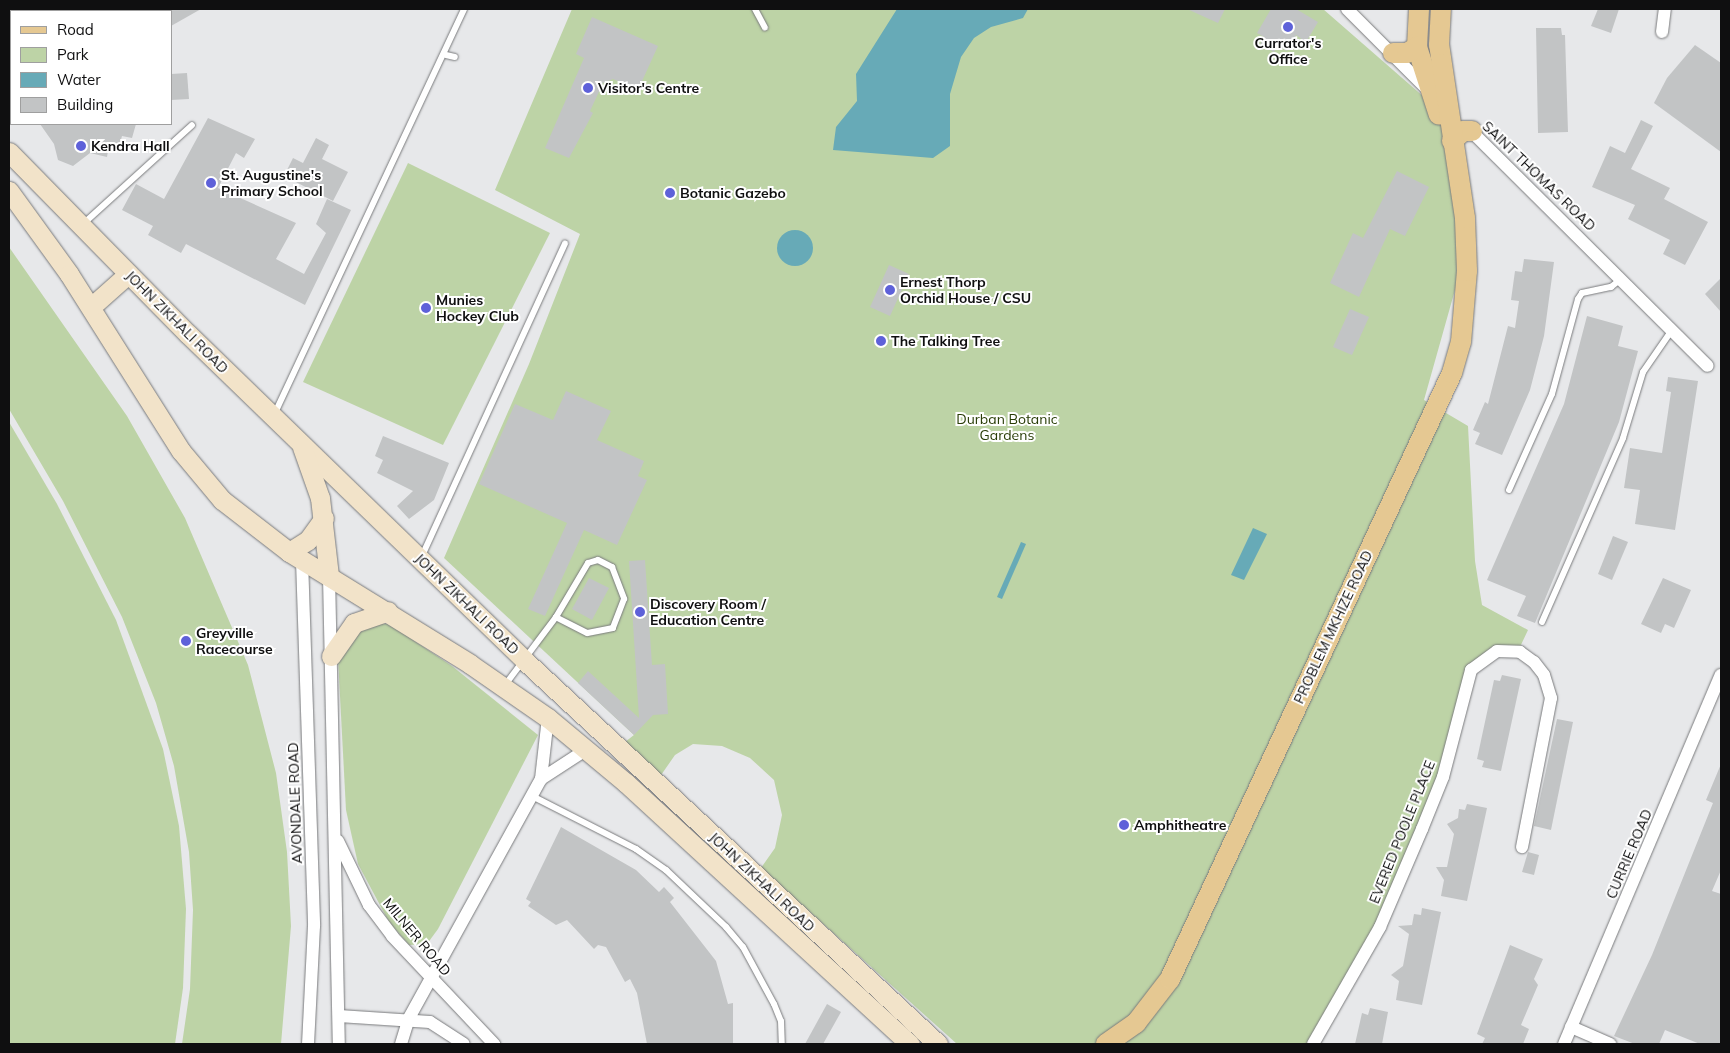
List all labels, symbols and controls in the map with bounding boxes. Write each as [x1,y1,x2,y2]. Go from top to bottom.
legend [10,10,172,125]
text: Road [57,20,94,39]
marker: Currator's Office [1282,21,1294,33]
place label: Currator's Office [1255,35,1321,68]
text: Park [57,45,89,64]
text: Water [57,70,101,89]
place label: Visitor's Centre [598,80,699,96]
marker: Visitor's Centre [582,82,594,94]
text: Building [57,95,113,114]
street label: SAINT THOMAS ROAD [1479,118,1599,234]
place label: Kendra Hall [91,138,170,154]
marker: Kendra Hall [75,140,87,152]
place label: St. Augustine's Primary School [221,167,323,200]
marker: St. Augustine's Primary School [205,177,217,189]
place label: Botanic Gazebo [680,185,786,201]
marker: Botanic Gazebo [664,187,676,199]
street label: JOHN ZIKHALI ROAD [122,267,232,377]
place label: Ernest Thorp Orchid House / CSU [900,274,1031,306]
marker: Ernest Thorp Orchid House / CSU [884,284,896,296]
place label: Munies Hockey Club [436,292,519,324]
marker: Munies Hockey Club [420,302,432,314]
place label: The Talking Tree [891,333,1000,349]
marker: The Talking Tree [875,335,887,347]
park label: Durban Botanic Gardens [956,411,1058,444]
street label: PROBLEM MKHIZE ROAD [1290,548,1376,706]
street label: JOHN ZIKHALI ROAD [412,550,522,658]
place label: Discovery Room / Education Centre [650,596,766,628]
marker: Discovery Room / Education Centre [634,606,646,618]
place label: Greyville Racecourse [196,625,273,658]
marker: Greyville Racecourse [180,635,192,647]
street label: AVONDALE ROAD [284,742,306,864]
street label: EVERED POOLE PLACE [1366,758,1438,906]
street label: CURRIE ROAD [1603,807,1655,901]
place label: Amphitheatre [1134,817,1226,833]
marker: Amphitheatre [1118,819,1130,831]
street label: JOHN ZIKHALI ROAD [706,829,818,935]
street label: MILNER ROAD [380,895,454,979]

